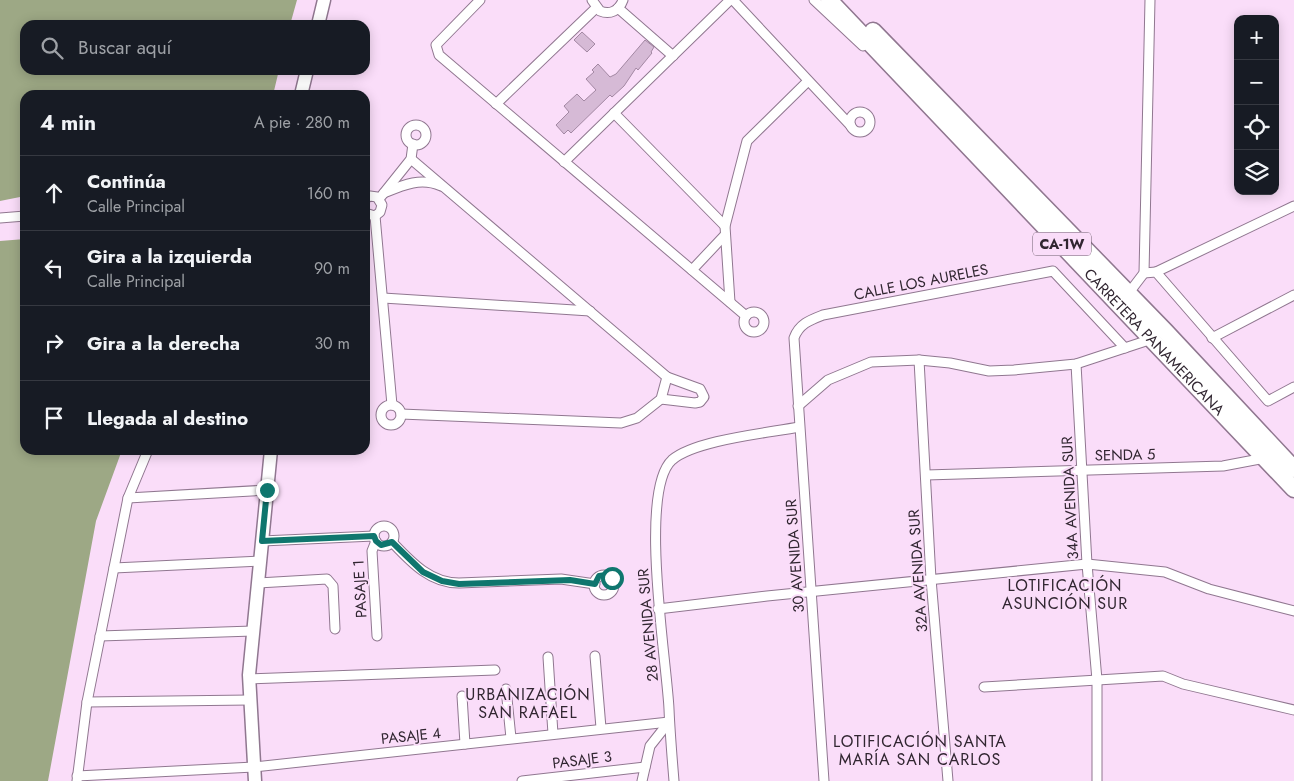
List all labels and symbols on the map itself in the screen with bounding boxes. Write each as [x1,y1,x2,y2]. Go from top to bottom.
road number: CA-1W [1033,232,1091,255]
street label: CALLE LOS AURELES [852,258,990,306]
street label: CARRETERA PANAMERICANA [1079,264,1230,421]
street label: 34A AVENIDA SUR [1056,435,1084,560]
street label: SENDA 5 [1094,443,1156,467]
route end [256,479,279,502]
street label: 30 AVENIDA SUR [780,498,810,613]
street label: 32A AVENIDA SUR [903,508,933,633]
street label: PASAJE 1 [347,559,373,619]
route start [601,567,624,590]
street label: 28 AVENIDA SUR [632,567,664,682]
district label: LOTIFICACIÓN ASUNCIÓN SUR [1002,574,1128,615]
district label: URBANIZACIÓN SAN RAFAEL [465,683,591,724]
street label: PASAJE 4 [380,722,442,750]
district label: LOTIFICACIÓN SANTA MARÍA SAN CARLOS [833,730,1007,771]
street label: PASAJE 3 [551,745,613,775]

